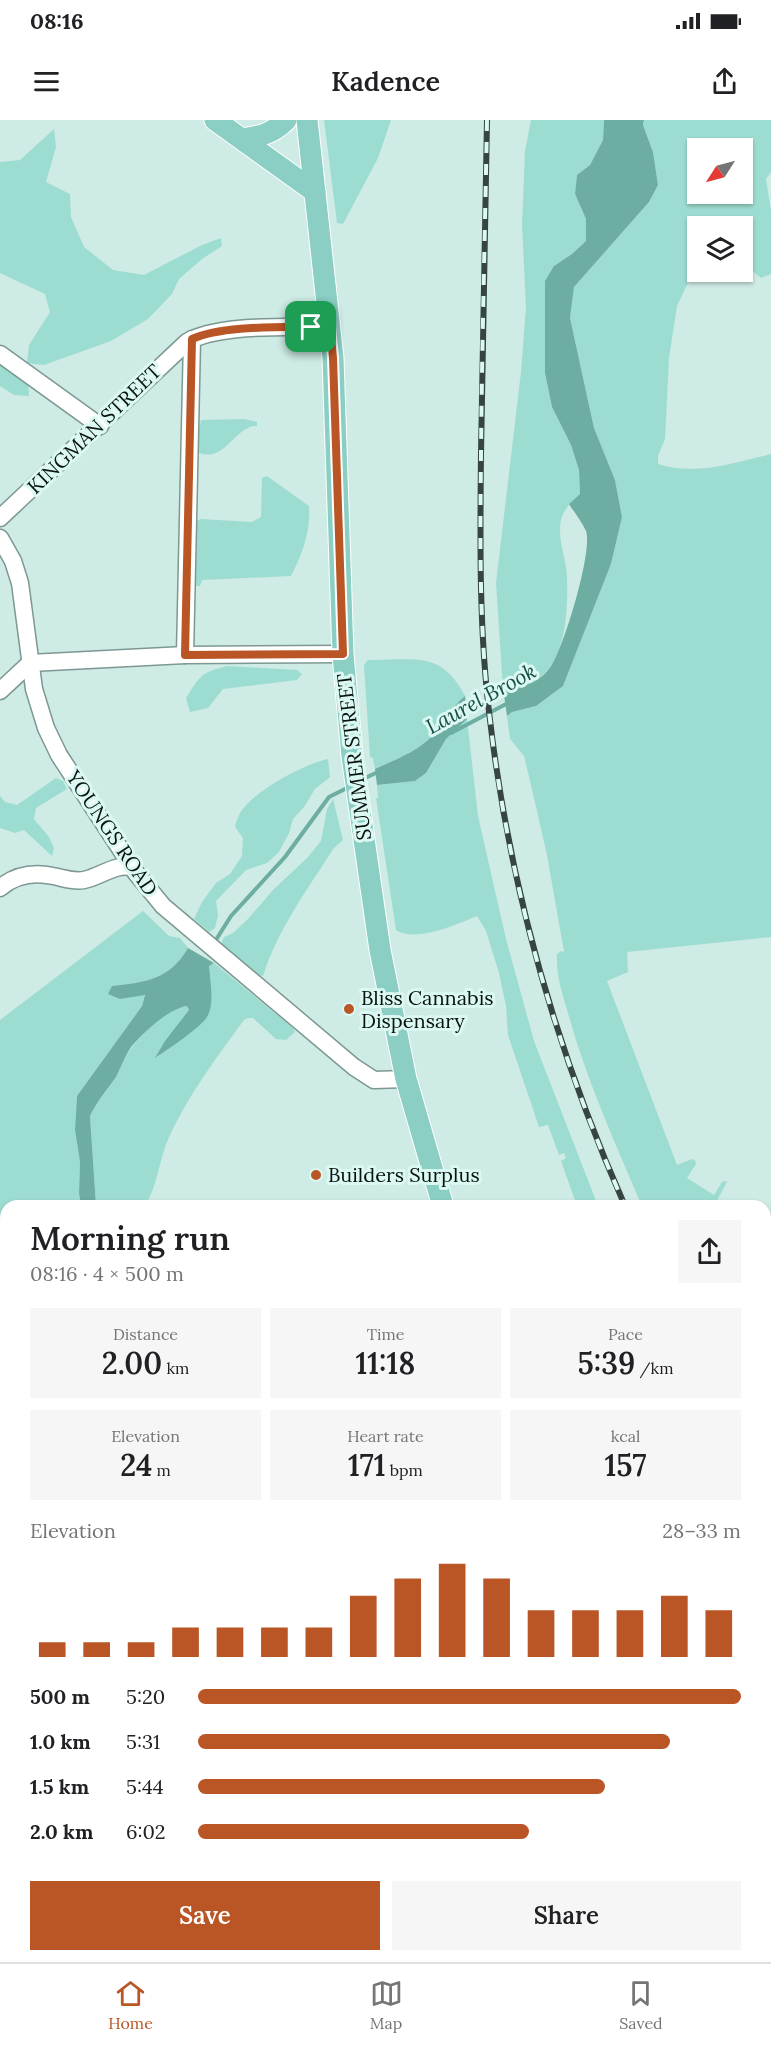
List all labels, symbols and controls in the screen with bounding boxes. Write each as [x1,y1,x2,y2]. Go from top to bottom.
text: 08:16 [30,7,84,35]
text: Kadence [331,64,440,98]
icon: menu [30,65,63,98]
icon: share [708,65,741,98]
north arrow [687,138,753,204]
map controls [687,138,753,282]
button: layers [687,216,753,282]
pin [285,301,336,352]
icon: arrive [294,310,327,343]
street label: KINGMAN STREET [21,358,166,499]
water label: Laurel Brook [421,657,541,740]
street label: SUMMER STREET [331,672,376,842]
street label: YOUNGS ROAD [61,765,164,900]
place label: Bliss Cannabis Dispensary [361,985,494,1033]
marker: Bliss Cannabis Dispensary [342,1002,356,1016]
place label: Builders Surplus [328,1162,480,1187]
marker: Builders Surplus [309,1168,323,1182]
text: Morning run [30,1217,230,1259]
button: share [678,1220,741,1283]
text: 08:16 · 4 × 500 m [30,1261,184,1286]
text: Distance [113,1324,178,1344]
text: Time [367,1324,404,1344]
text: Pace [608,1324,643,1344]
text: 2.00 [102,1344,162,1382]
text: 11:18 [356,1344,415,1382]
text: 5:39 [578,1344,635,1382]
text: km [162,1358,189,1378]
text: /km [635,1358,674,1378]
text: Elevation [111,1426,180,1446]
text: Heart rate [347,1426,424,1446]
text: kcal [611,1426,640,1446]
text: 24 [120,1446,152,1484]
text: 171 [348,1446,386,1484]
text: 157 [605,1446,647,1484]
text: m [152,1460,171,1480]
text: bpm [386,1460,423,1480]
text: Elevation [30,1518,116,1543]
text: 28–33 m [662,1518,741,1543]
text: 500 m [30,1684,90,1709]
text: 5:20 [126,1684,165,1709]
text: 1.0 km [30,1729,91,1754]
text: 5:31 [126,1729,160,1754]
text: 1.5 km [30,1774,89,1799]
text: 5:44 [126,1774,164,1799]
text: 2.0 km [30,1819,93,1844]
text: 6:02 [126,1819,166,1844]
button: Save [30,1881,380,1950]
button: Share [392,1881,741,1950]
tab: Home [108,1977,153,2033]
tab: Map [370,1977,403,2033]
tab: Saved [619,1977,663,2033]

